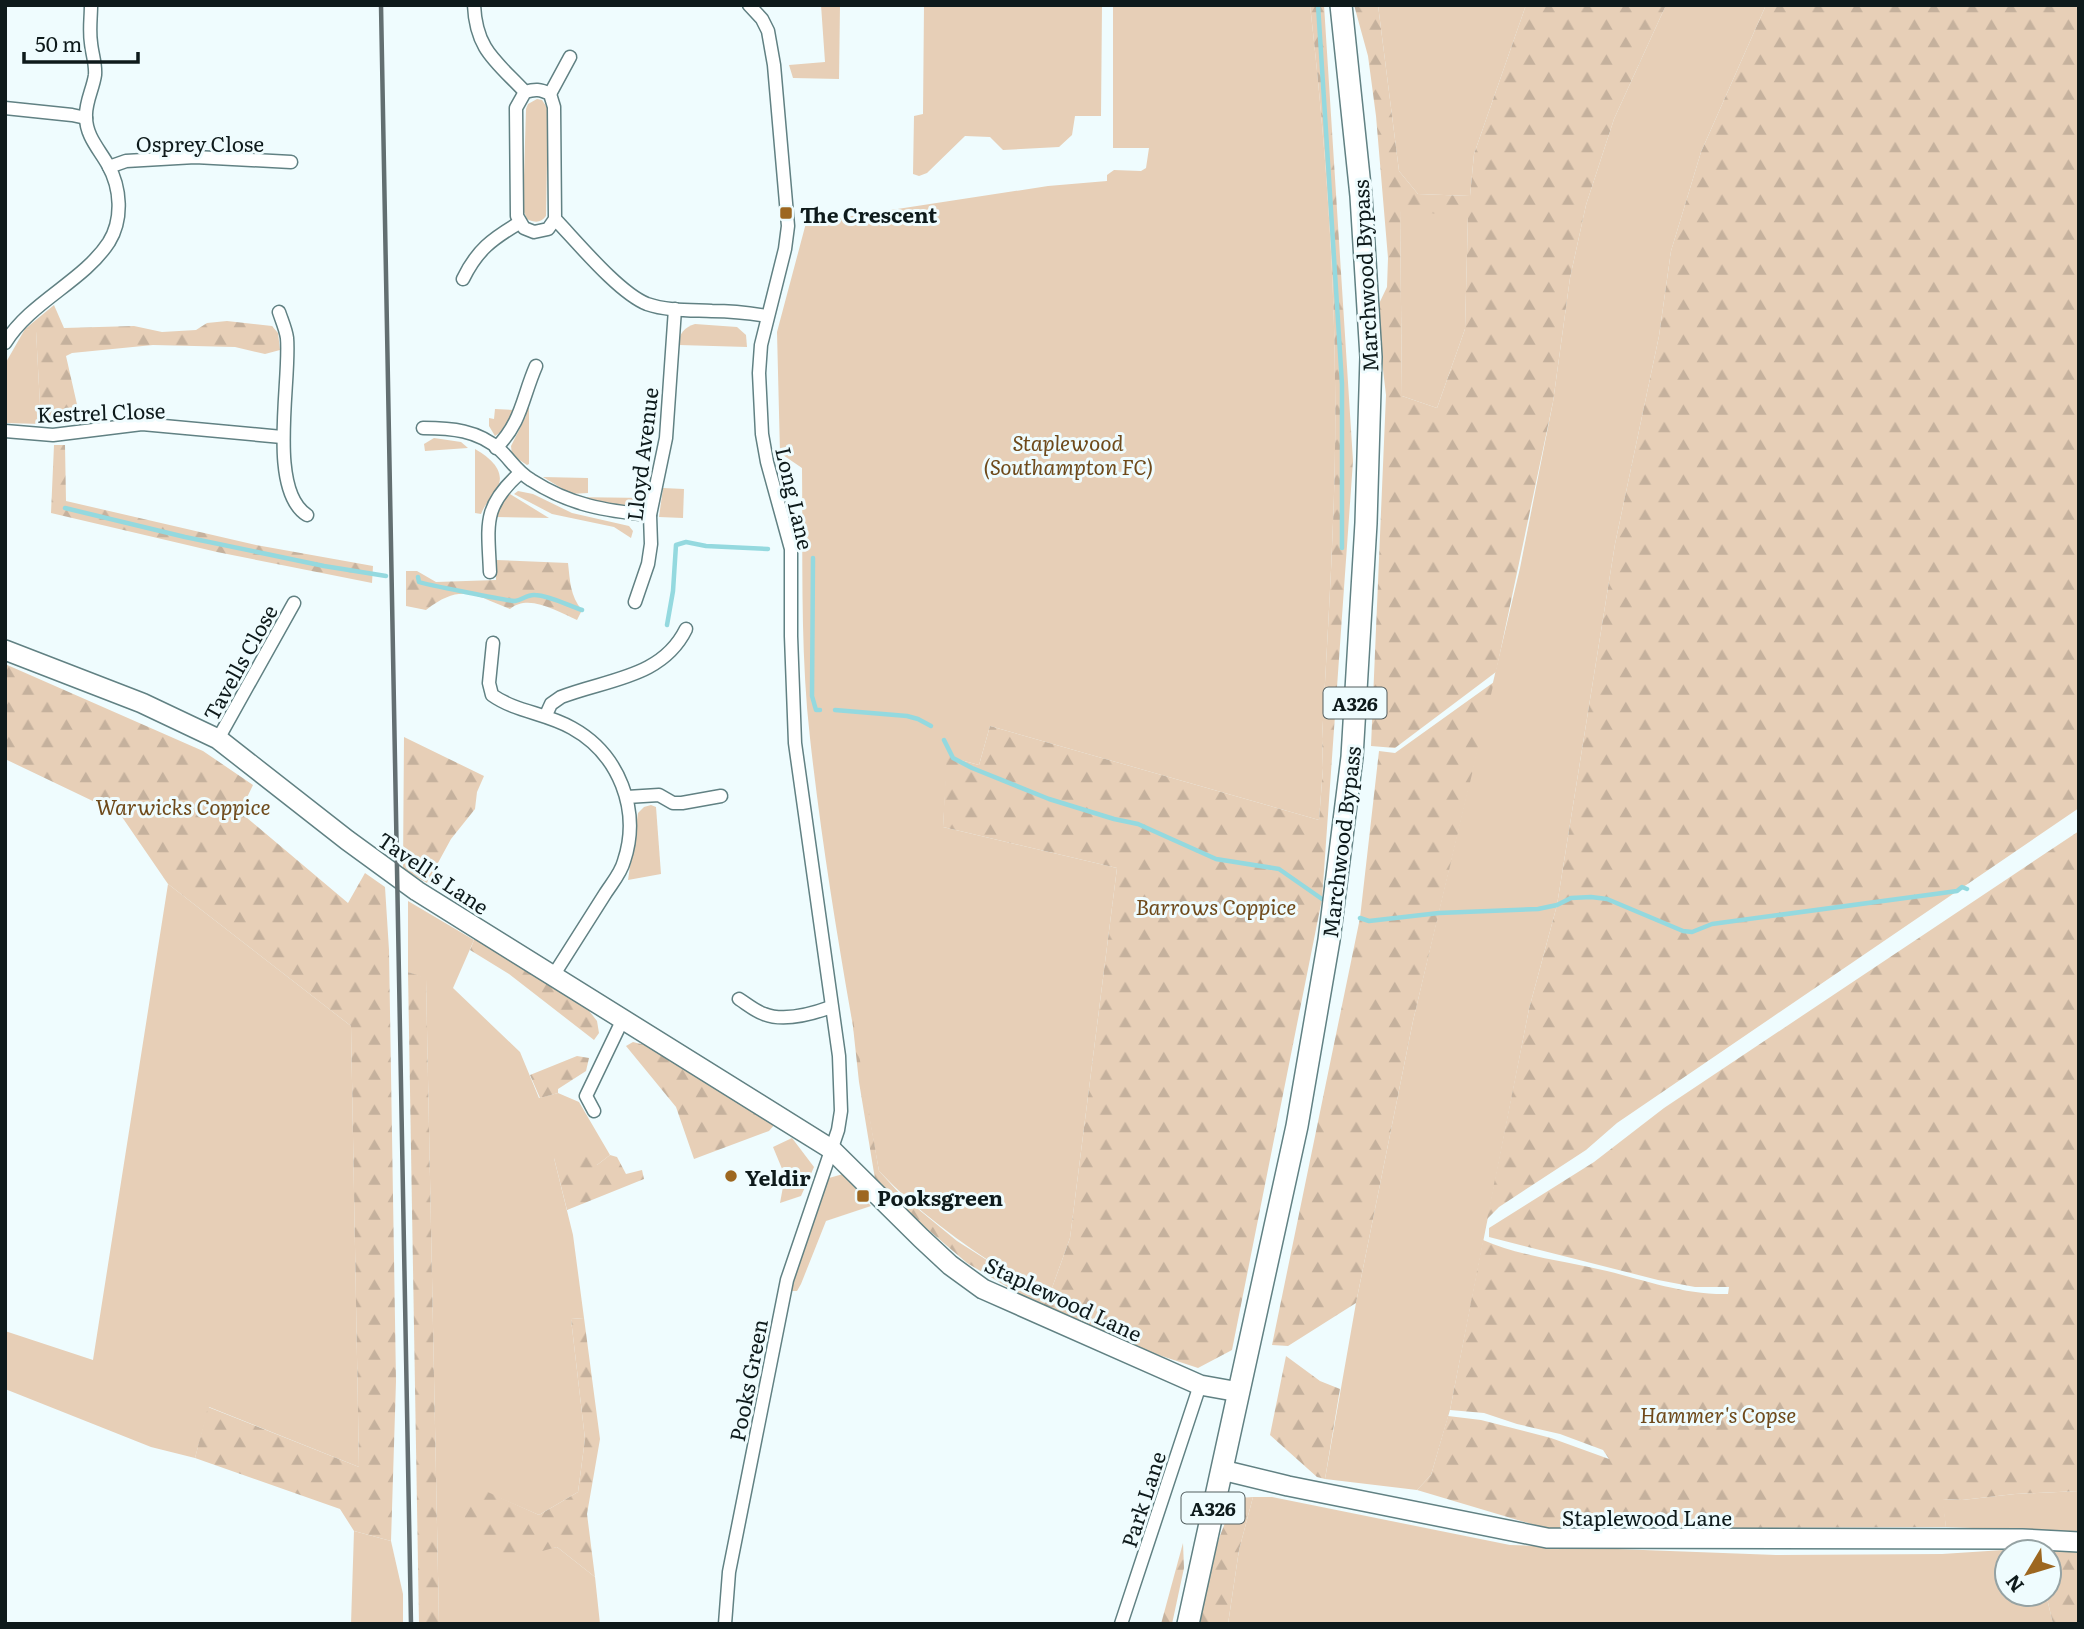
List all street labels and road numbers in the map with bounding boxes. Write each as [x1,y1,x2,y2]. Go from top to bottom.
street label: Osprey Close [136,127,264,158]
street label: Marchwood Bypass [1343,179,1385,373]
street label: Lloyd Avenue [617,385,665,523]
street label: Kestrel Close [36,393,166,429]
street label: Long Lane [769,444,823,552]
street label: Tavells Close [194,598,284,726]
road number: A326 [1324,688,1386,718]
street label: Marchwood Bypass [1313,744,1367,940]
street label: Tavell's Lane [372,823,496,921]
street label: Staplewood Lane [980,1248,1148,1348]
street label: Pooks Green [720,1316,774,1444]
street label: Park Lane [1112,1447,1172,1551]
road number: A326 [1182,1492,1244,1524]
street label: Staplewood Lane [1562,1501,1732,1532]

